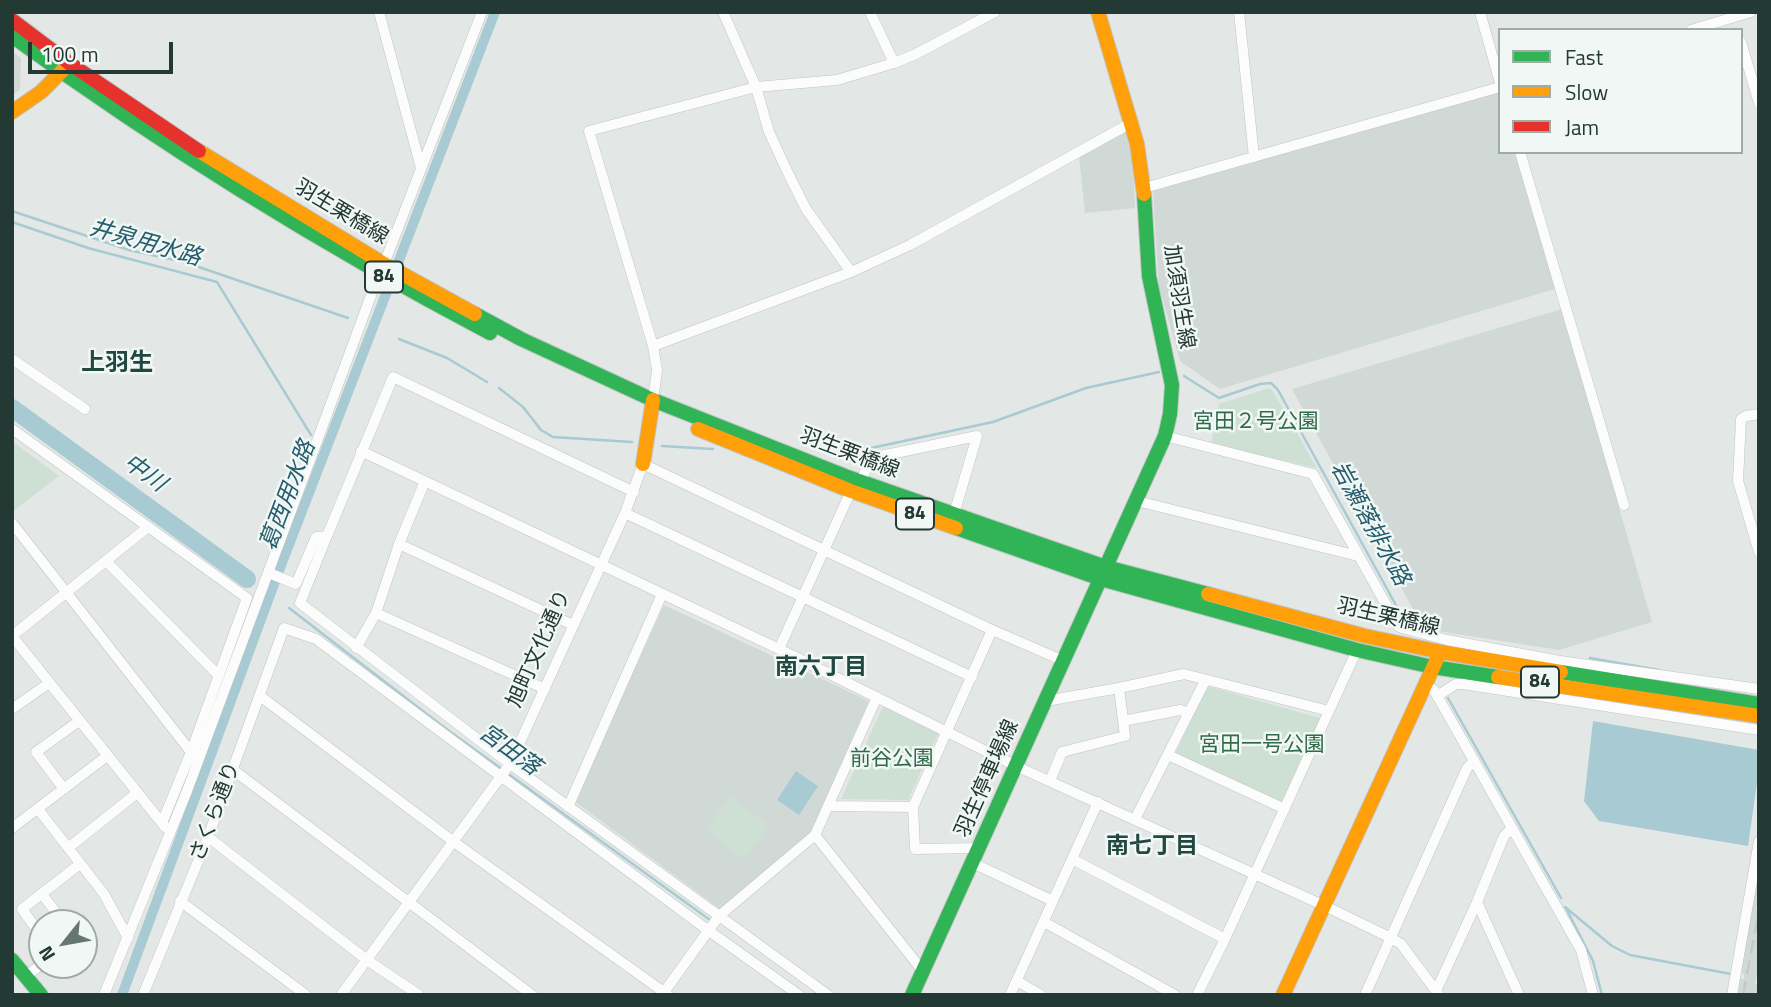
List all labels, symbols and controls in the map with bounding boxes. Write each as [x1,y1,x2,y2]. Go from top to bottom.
scale bar [32,28,177,72]
legend [1498,28,1743,154]
text: 100 m [41,38,98,70]
text: Fast [1565,41,1603,73]
text: Slow [1565,76,1608,108]
text: Jam [1565,111,1599,143]
street label: 羽生栗橋線 [290,175,392,251]
water label: 井泉用水路 [86,215,204,273]
street label: 加須羽生線 [1157,243,1199,351]
road number: 84 [365,262,403,292]
district label: 上羽生 [81,350,153,378]
park label: 宮田２号公園 [1193,410,1319,436]
street label: 羽生栗橋線 [795,423,903,485]
water label: 葛西用水路 [256,437,322,555]
water label: 中川 [117,449,171,499]
water label: 岩瀬落排水路 [1323,457,1415,591]
road number: 84 [896,499,934,530]
street label: 旭町文化通り [503,586,577,712]
street label: 羽生栗橋線 [1334,594,1442,642]
district label: 南六丁目 [775,654,867,682]
road number: 84 [1521,666,1559,698]
street label: 羽生停車場線 [951,716,1025,842]
water label: 宮田落 [473,720,545,782]
park label: 宮田一号公園 [1199,733,1325,759]
park label: 前谷公園 [850,747,934,773]
street label: さくら通り [185,758,247,866]
district label: 南七丁目 [1106,833,1198,861]
north arrow [28,909,98,979]
text: N [30,941,62,967]

